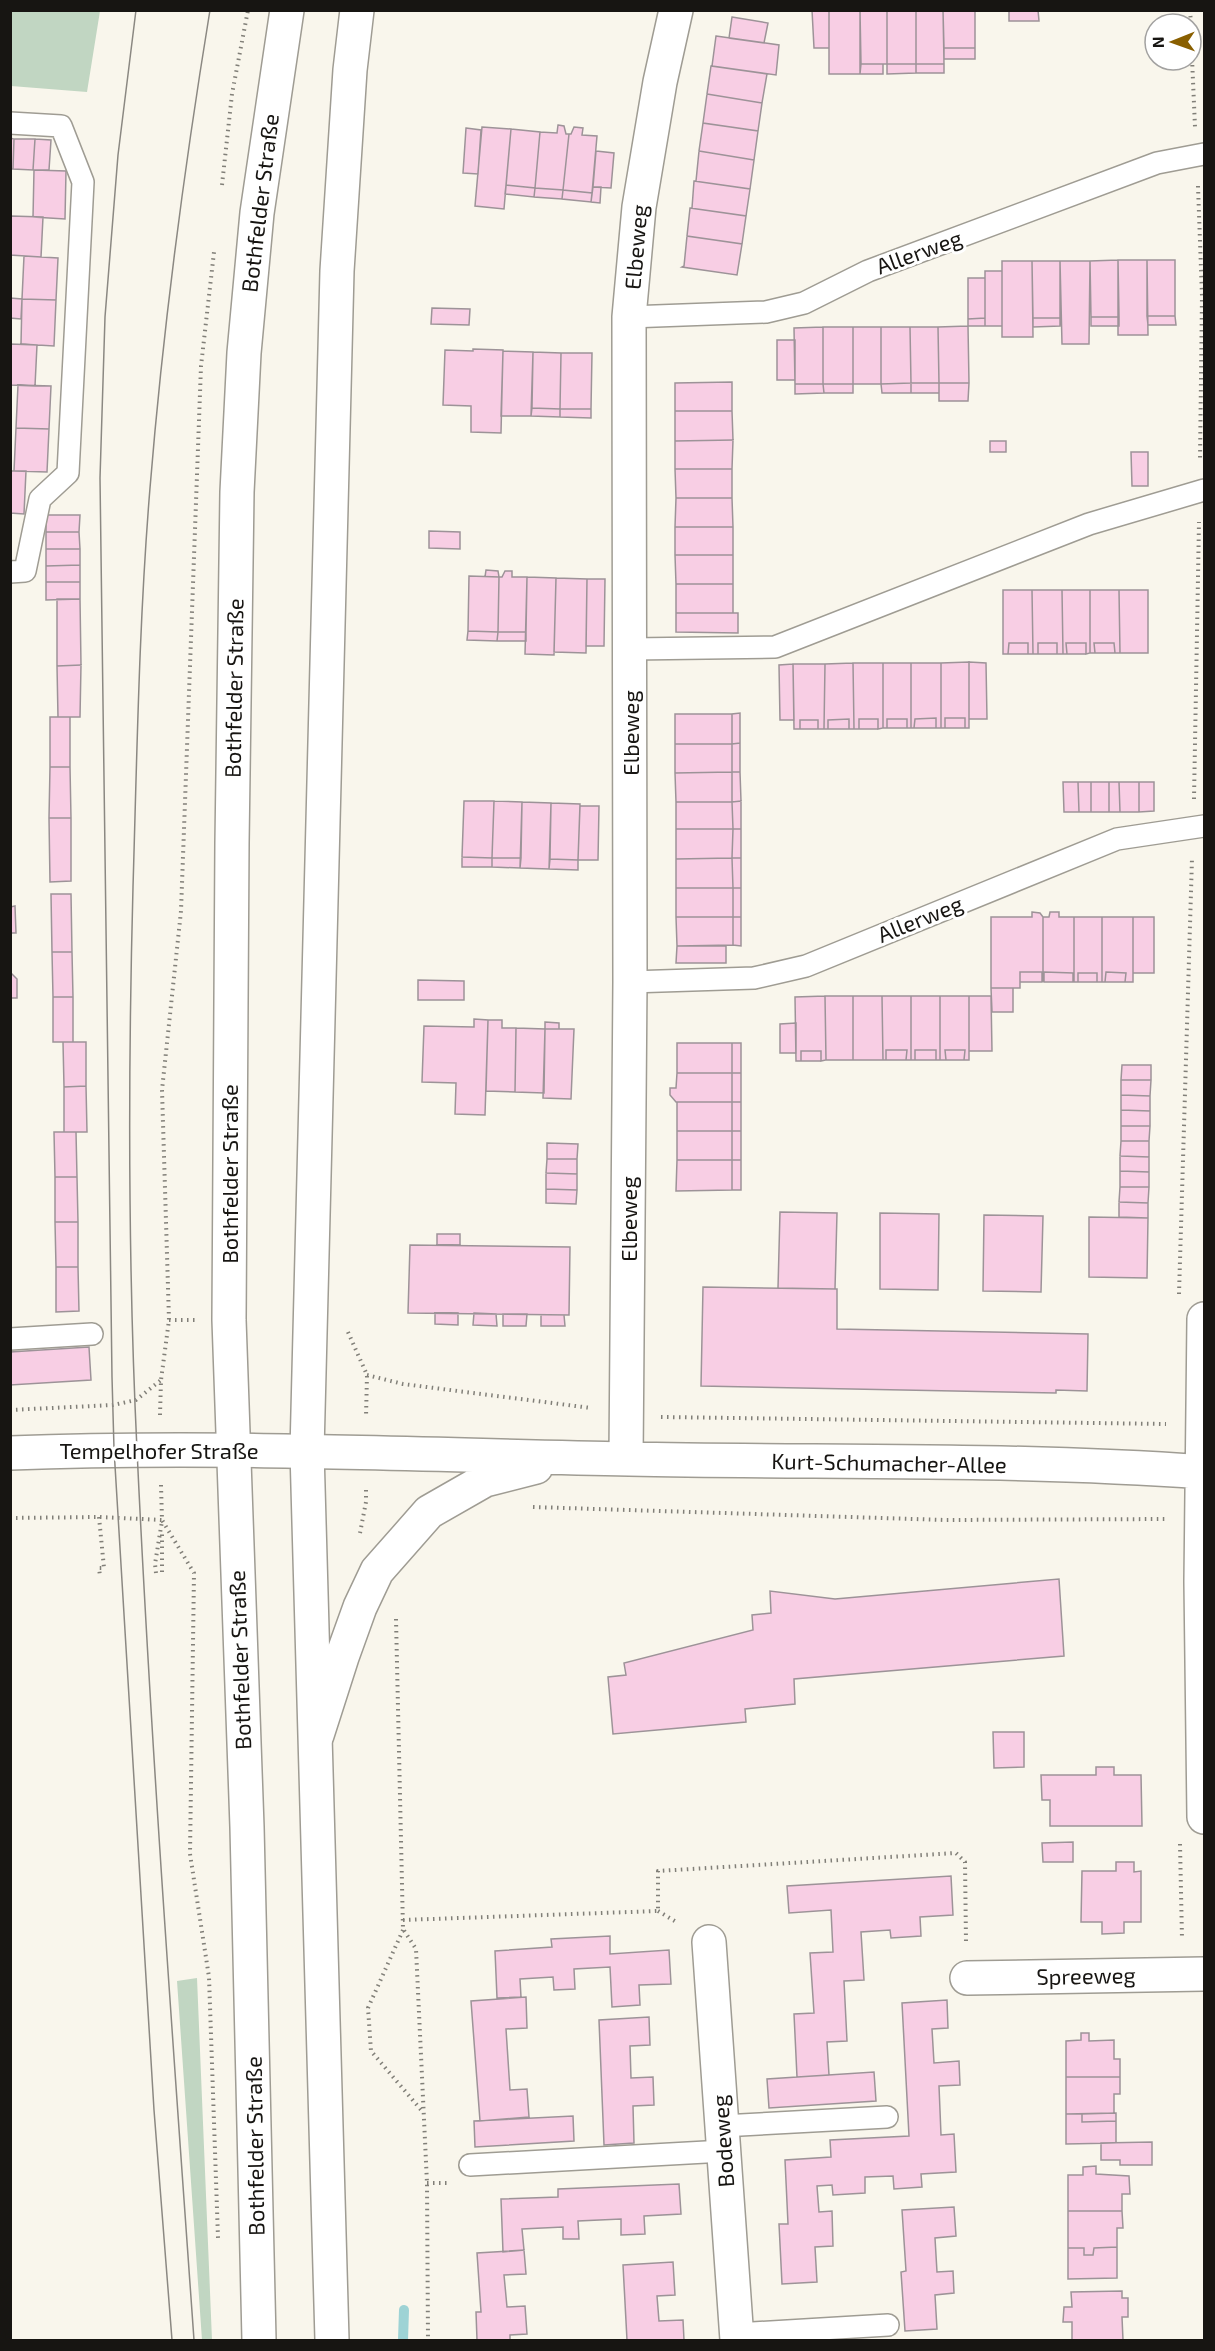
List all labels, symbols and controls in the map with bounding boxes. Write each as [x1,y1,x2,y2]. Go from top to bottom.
north arrow [1143,12,1203,72]
text: N [1148,36,1167,48]
street label: Bothfelder Straße [235,112,283,294]
street label: Elbeweg [618,203,652,291]
street label: Allerweg [872,224,965,279]
street label: Bothfelder Straße [218,598,248,778]
street label: Elbeweg [617,690,643,776]
street label: Allerweg [873,889,966,947]
street label: Bothfelder Straße [216,1084,242,1264]
street label: Elbeweg [615,1176,641,1262]
street label: Tempelhofer Straße [59,1437,259,1463]
street label: Kurt-Schumacher-Allee [771,1447,1007,1477]
street label: Bothfelder Straße [223,1570,255,1750]
street label: Spreeweg [1036,1961,1136,1989]
street label: Bothfelder Straße [239,2056,269,2236]
street label: Bodeweg [706,2094,738,2188]

